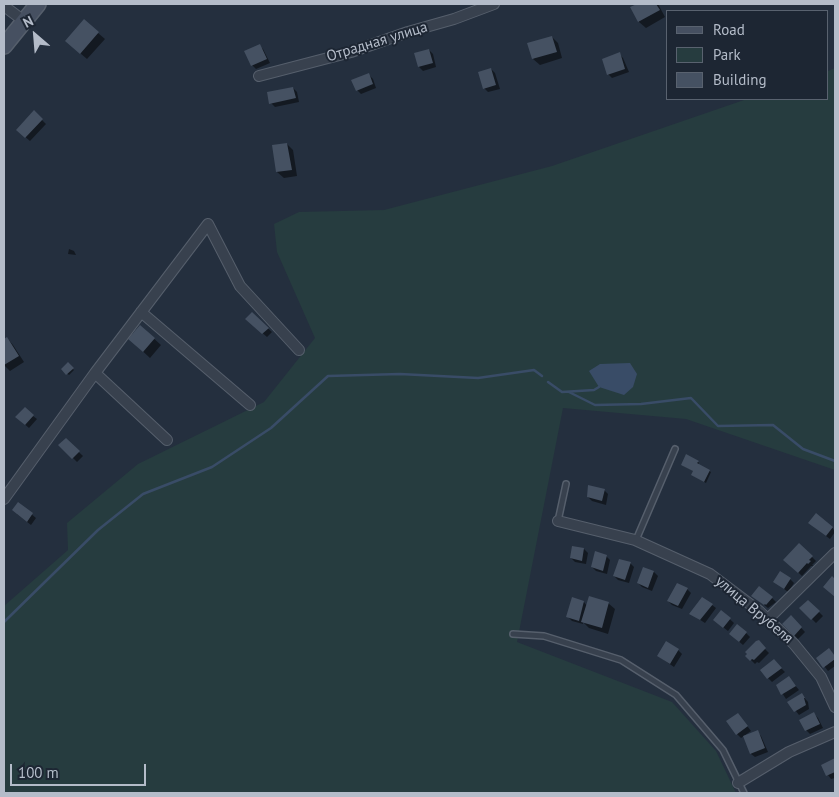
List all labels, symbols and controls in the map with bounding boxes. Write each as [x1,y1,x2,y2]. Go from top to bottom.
north arrow [10,10,60,60]
legend [666,10,829,100]
text: N [20,12,36,32]
street label: Отрадная улица [324,18,430,66]
text: Road [713,20,745,39]
text: Park [713,45,741,64]
text: Building [713,70,767,89]
street label: улица Врубеля [711,572,797,648]
scale bar [12,754,149,786]
text: 100 m [18,763,59,782]

